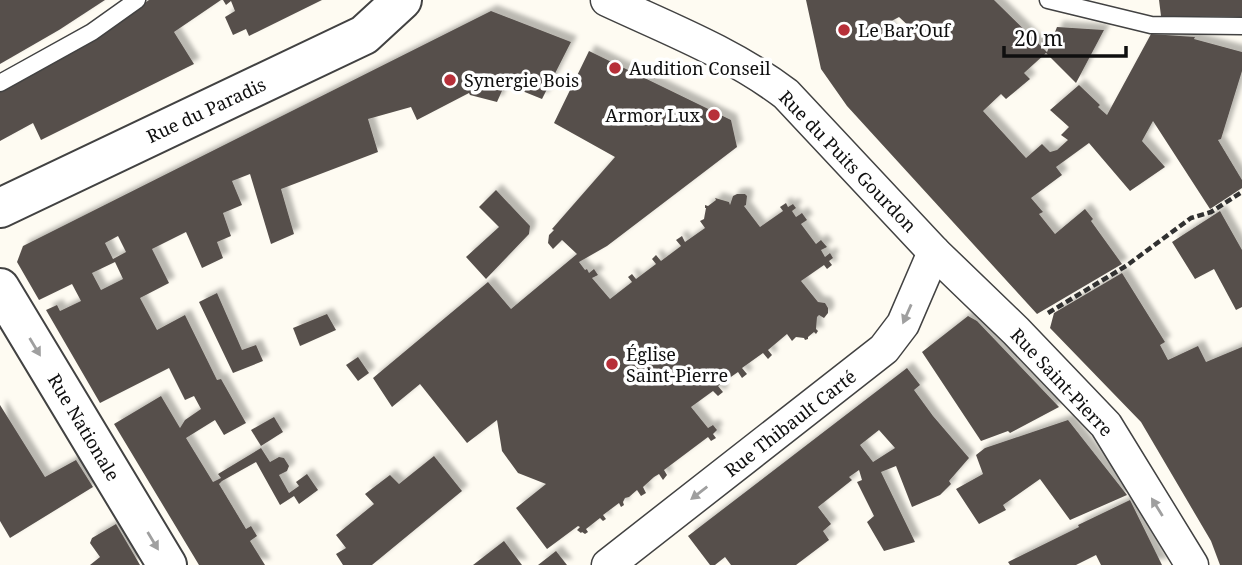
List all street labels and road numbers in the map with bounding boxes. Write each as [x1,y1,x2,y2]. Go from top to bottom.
street label: Rue du Paradis [143,72,269,148]
street label: Rue du Puits Gourdon [774,85,922,237]
street label: Rue Saint-Pierre [1006,323,1118,441]
street label: Rue Thibault Carté [719,364,861,482]
street label: Rue Nationale [43,369,125,485]

